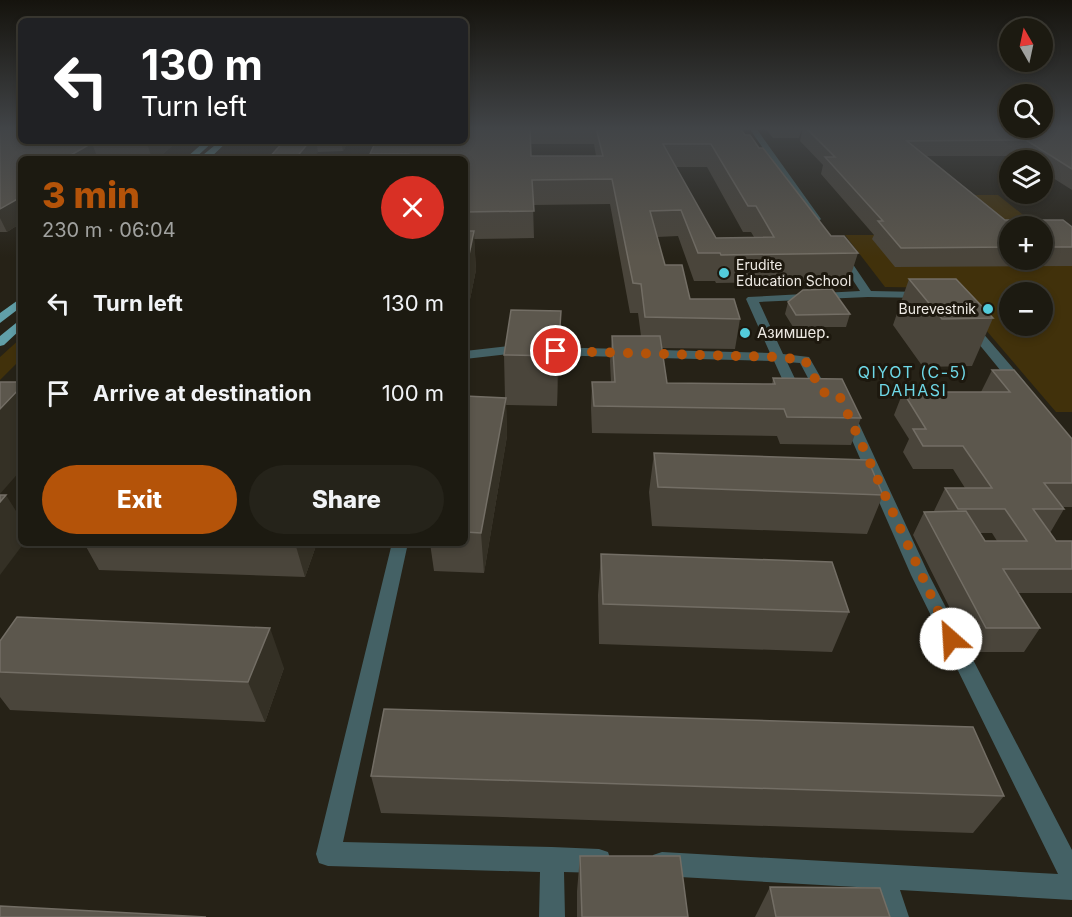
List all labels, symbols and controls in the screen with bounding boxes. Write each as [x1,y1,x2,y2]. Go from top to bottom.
north arrow [999,18,1053,72]
map controls [999,18,1053,336]
text: 130 m [141,39,263,90]
icon: left [42,42,120,120]
button: search [999,84,1053,138]
text: Turn left [141,90,247,123]
button: layers [999,150,1053,204]
text: 3 min [42,173,140,217]
button: close [381,176,444,239]
button: + [999,216,1053,270]
text: 230 m · 06:04 [42,218,176,242]
place label: Erudite Education School [736,256,851,289]
marker: Erudite Education School [717,266,731,280]
button: − [999,282,1053,336]
icon: left [42,287,75,320]
text: Turn left [93,290,183,316]
text: 130 m [382,290,444,316]
place label: Burevestnik [899,300,976,317]
marker: Burevestnik [981,302,995,316]
place label: Азимшер. [757,323,830,342]
pin [530,325,581,376]
marker: Азимшер. [738,326,752,340]
icon: arrive [539,334,572,367]
district label: QIYOT (C-5) DAHASI [858,362,968,400]
icon: arrive [42,377,75,410]
text: Arrive at destination [93,380,312,406]
text: 100 m [382,380,444,406]
button: Exit [42,465,237,534]
button: Share [249,465,444,534]
position arrow [919,607,983,671]

